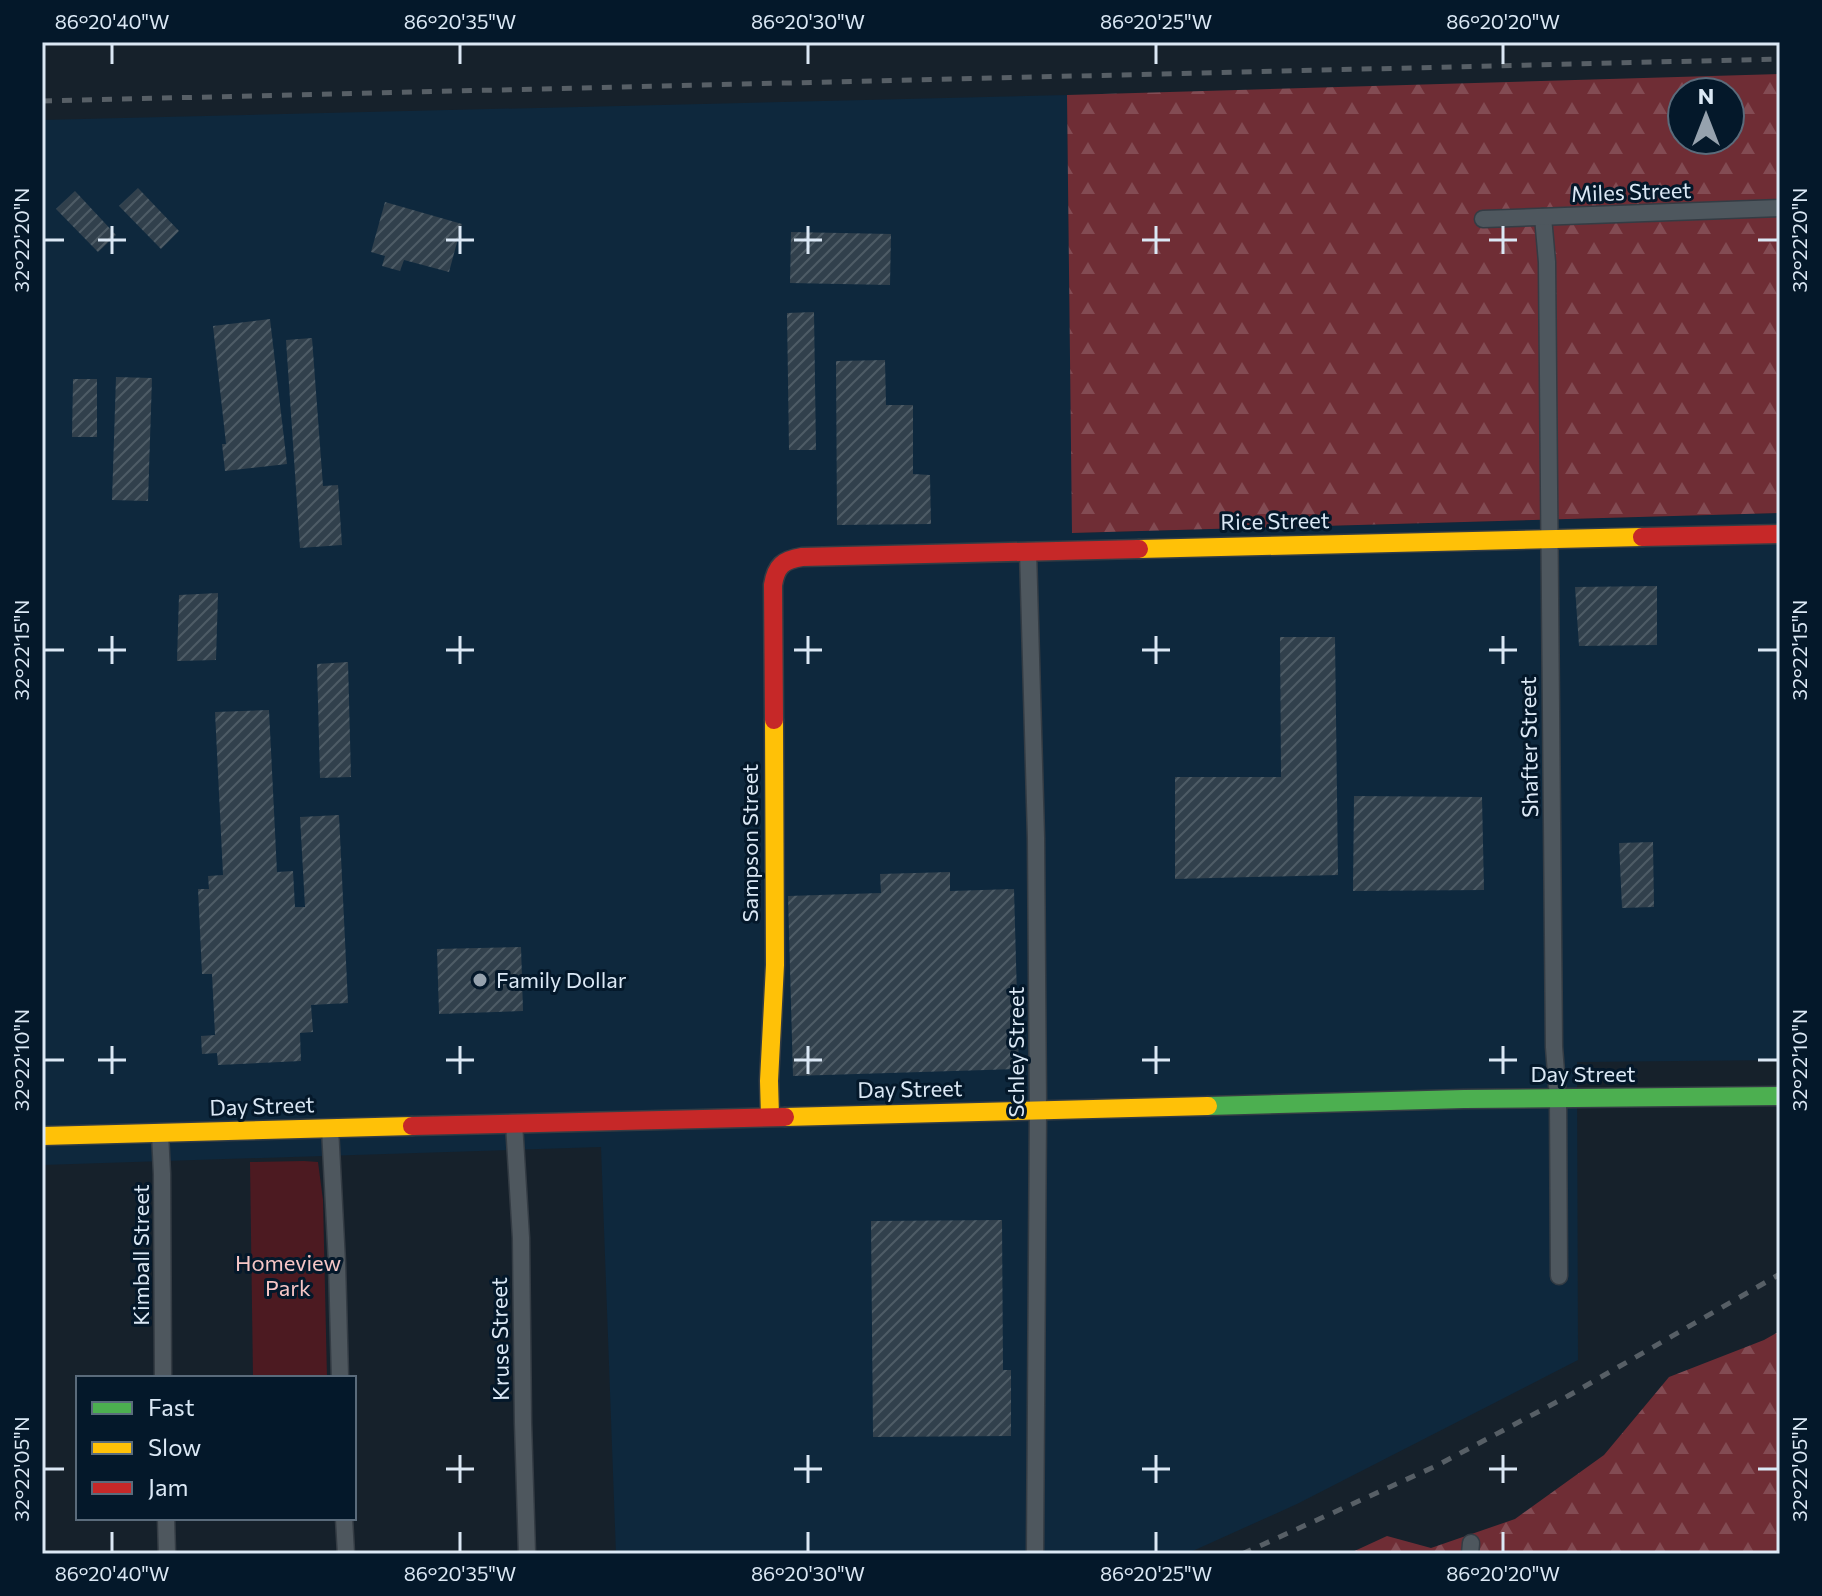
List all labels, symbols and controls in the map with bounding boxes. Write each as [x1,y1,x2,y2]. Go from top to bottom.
text: 86°20'40"W [55,9,169,33]
text: 86°20'35"W [404,9,516,33]
text: 86°20'30"W [751,9,865,33]
text: 86°20'25"W [1100,9,1212,33]
text: 86°20'20"W [1446,9,1560,33]
north arrow [1666,76,1746,156]
text: N [1698,82,1714,109]
street label: Miles Street [1570,176,1692,207]
text: 32°22'20"N [9,188,33,292]
text: 32°22'20"N [1787,188,1811,292]
street label: Rice Street [1220,506,1330,535]
text: 32°22'15"N [9,600,33,700]
text: 32°22'15"N [1787,600,1811,700]
street label: Shafter Street [1514,676,1543,818]
street label: Sampson Street [736,764,763,922]
place label: Family Dollar [496,966,627,993]
marker: Family Dollar [471,971,489,989]
street label: Schley Street [1002,986,1029,1118]
text: 32°22'10"N [9,1009,33,1111]
text: 32°22'10"N [1787,1009,1811,1111]
street label: Day Street [1530,1060,1636,1087]
street label: Day Street [857,1074,963,1103]
street label: Day Street [209,1090,315,1121]
street label: Kimball Street [127,1184,154,1326]
park label: Homeview Park [235,1249,341,1301]
street label: Kruse Street [485,1277,514,1401]
legend [76,1376,356,1520]
text: Fast [148,1392,195,1421]
text: 32°22'05"N [9,1416,33,1522]
text: 32°22'05"N [1787,1416,1811,1522]
text: Slow [148,1432,201,1461]
text: Jam [148,1472,188,1501]
text: 86°20'40"W [55,1561,169,1585]
text: 86°20'35"W [404,1561,516,1585]
text: 86°20'30"W [751,1561,865,1585]
text: 86°20'25"W [1100,1561,1212,1585]
text: 86°20'20"W [1446,1561,1560,1585]

